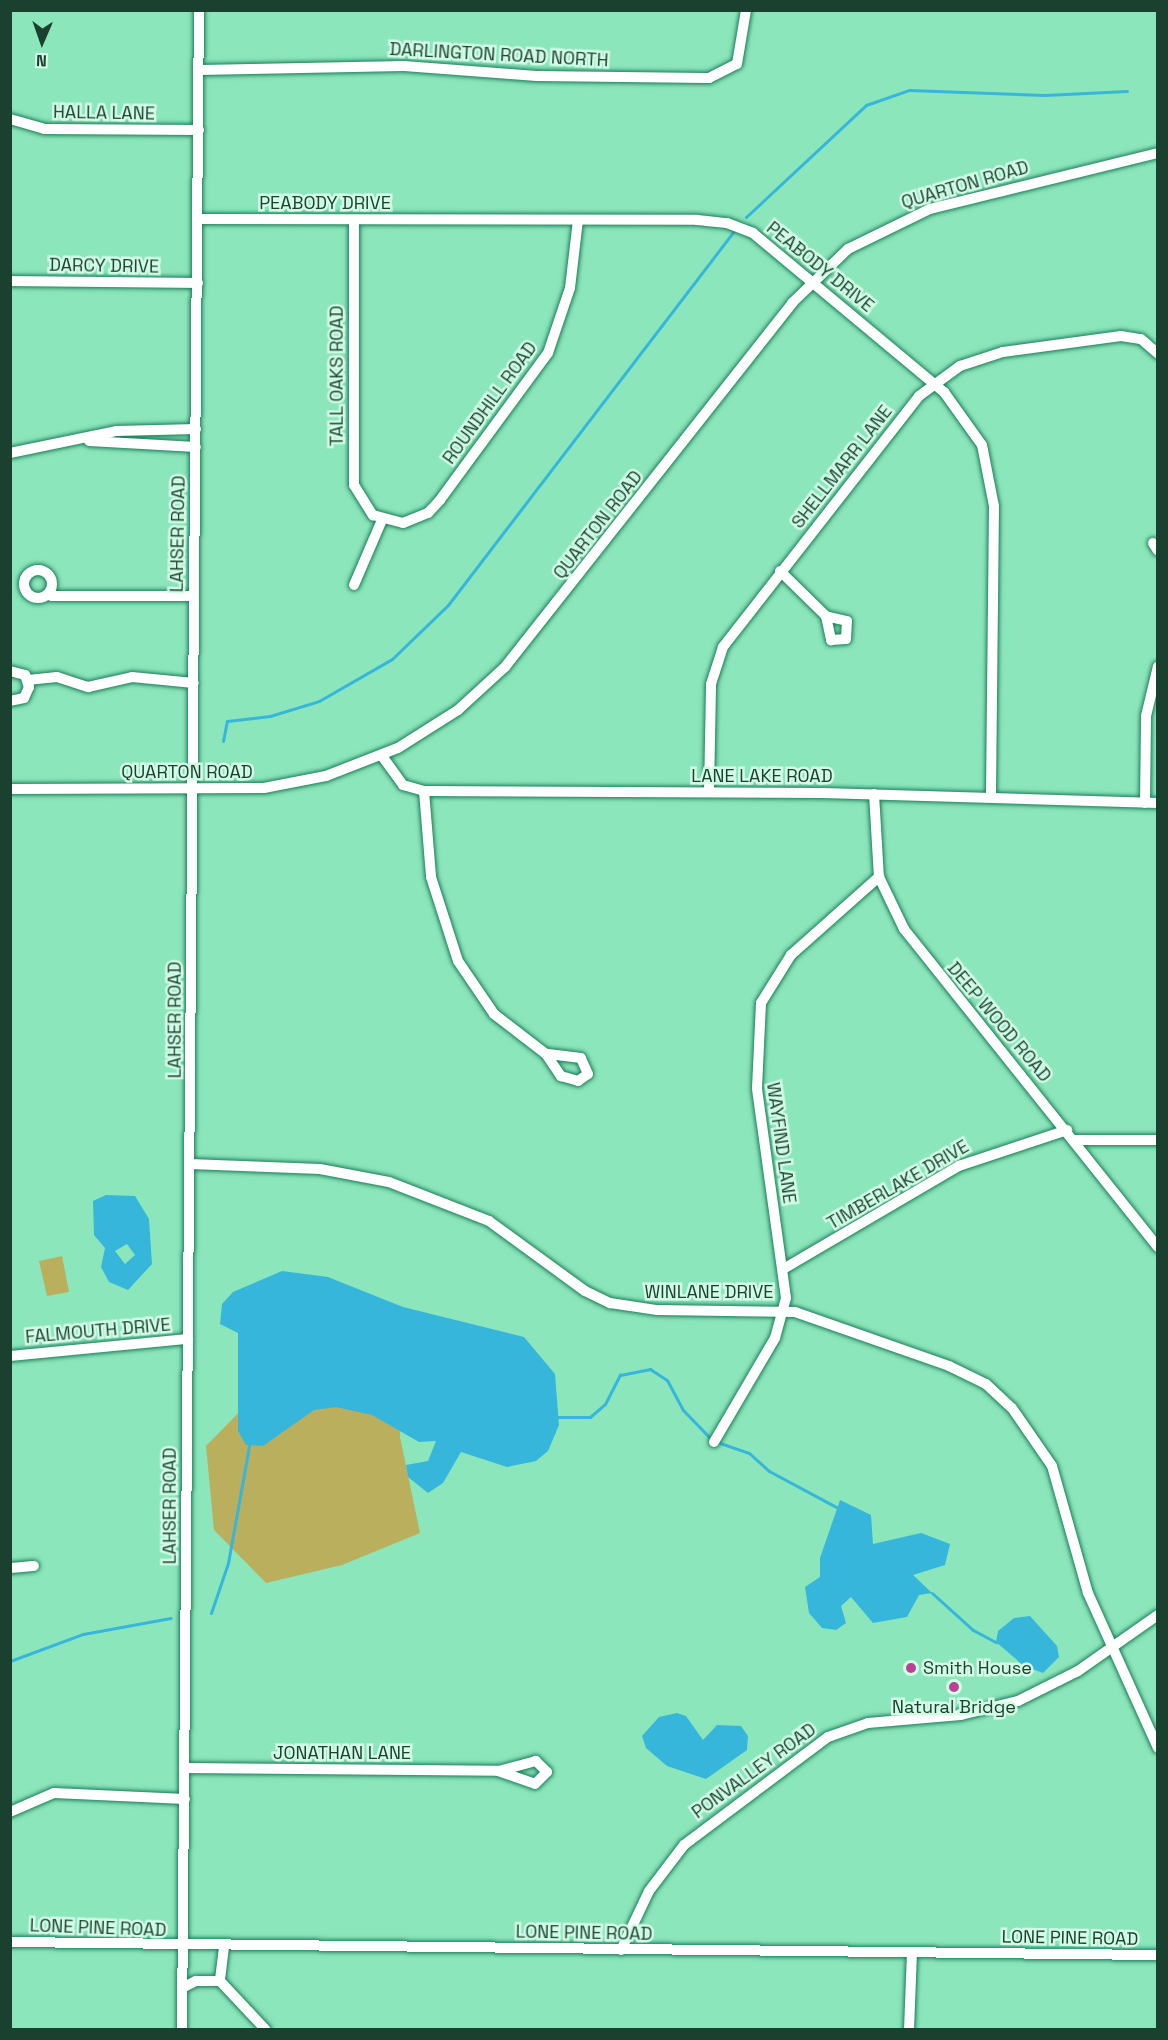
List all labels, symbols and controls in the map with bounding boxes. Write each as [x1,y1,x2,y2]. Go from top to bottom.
north arrow [12,12,72,72]
street label: DARLINGTON ROAD NORTH [389,38,609,72]
text: N [36,50,47,71]
street label: HALLA LANE [53,101,155,125]
street label: QUARTON ROAD [899,157,1031,213]
street label: PEABODY DRIVE [259,192,391,214]
street label: PEABODY DRIVE [762,217,878,317]
street label: DARCY DRIVE [49,254,159,278]
street label: TALL OAKS ROAD [326,305,348,447]
street label: ROUNDHILL ROAD [438,337,542,469]
street label: SHELLMARR LANE [787,401,897,533]
street label: QUARTON ROAD [549,467,647,583]
street label: LAHSER ROAD [166,476,190,592]
street label: QUARTON ROAD [121,761,253,783]
street label: LANE LAKE ROAD [691,765,833,787]
street label: DEEP WOOD ROAD [943,958,1055,1086]
street label: LAHSER ROAD [164,962,186,1078]
street label: WAYFIND LANE [762,1081,800,1205]
street label: TIMBERLAKE DRIVE [823,1136,973,1234]
street label: WINLANE DRIVE [645,1281,773,1303]
street label: FALMOUTH DRIVE [24,1314,172,1348]
street label: LAHSER ROAD [159,1448,181,1564]
place label: Smith House [923,1657,1032,1679]
marker: Smith House [904,1661,918,1675]
marker: Natural Bridge [947,1680,961,1694]
place label: Natural Bridge [892,1696,1016,1718]
street label: PONVALLEY ROAD [688,1719,820,1823]
street label: JONATHAN LANE [273,1742,411,1764]
street label: LONE PINE ROAD [29,1915,167,1941]
street label: LONE PINE ROAD [515,1921,653,1945]
street label: LONE PINE ROAD [1001,1926,1139,1950]

